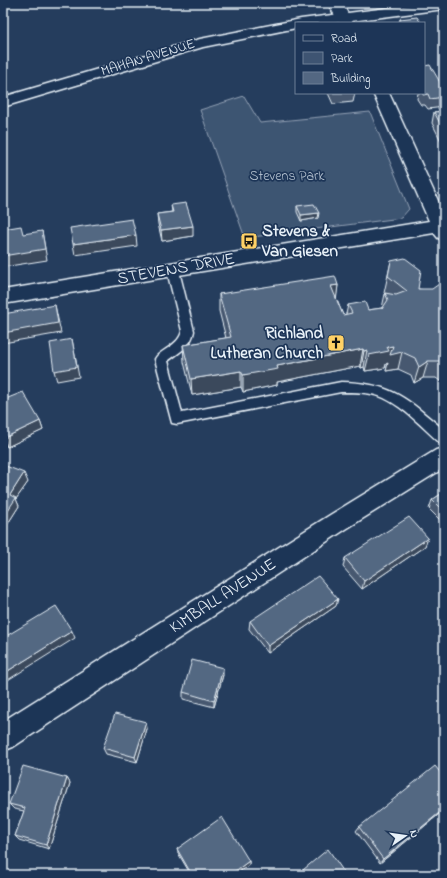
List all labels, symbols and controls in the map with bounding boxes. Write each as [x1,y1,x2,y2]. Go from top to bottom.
legend [295,22,425,94]
text: Road [331,30,357,48]
street label: MAHAN AVENUE [98,34,198,82]
text: Park [331,50,353,68]
text: Building [330,70,370,89]
park label: Stevens Park [250,166,325,187]
place label: Stevens & Van Giesen [261,219,338,264]
bus stop icon: Stevens & Van Giesen [239,231,259,251]
street label: STEVENS DRIVE [115,246,237,292]
place label: Richland Lutheran Church [211,321,323,366]
church icon: Richland Lutheran Church [326,333,346,353]
street label: KIMBALL AVENUE [165,552,281,640]
north arrow [385,816,425,856]
text: N [405,829,422,839]

